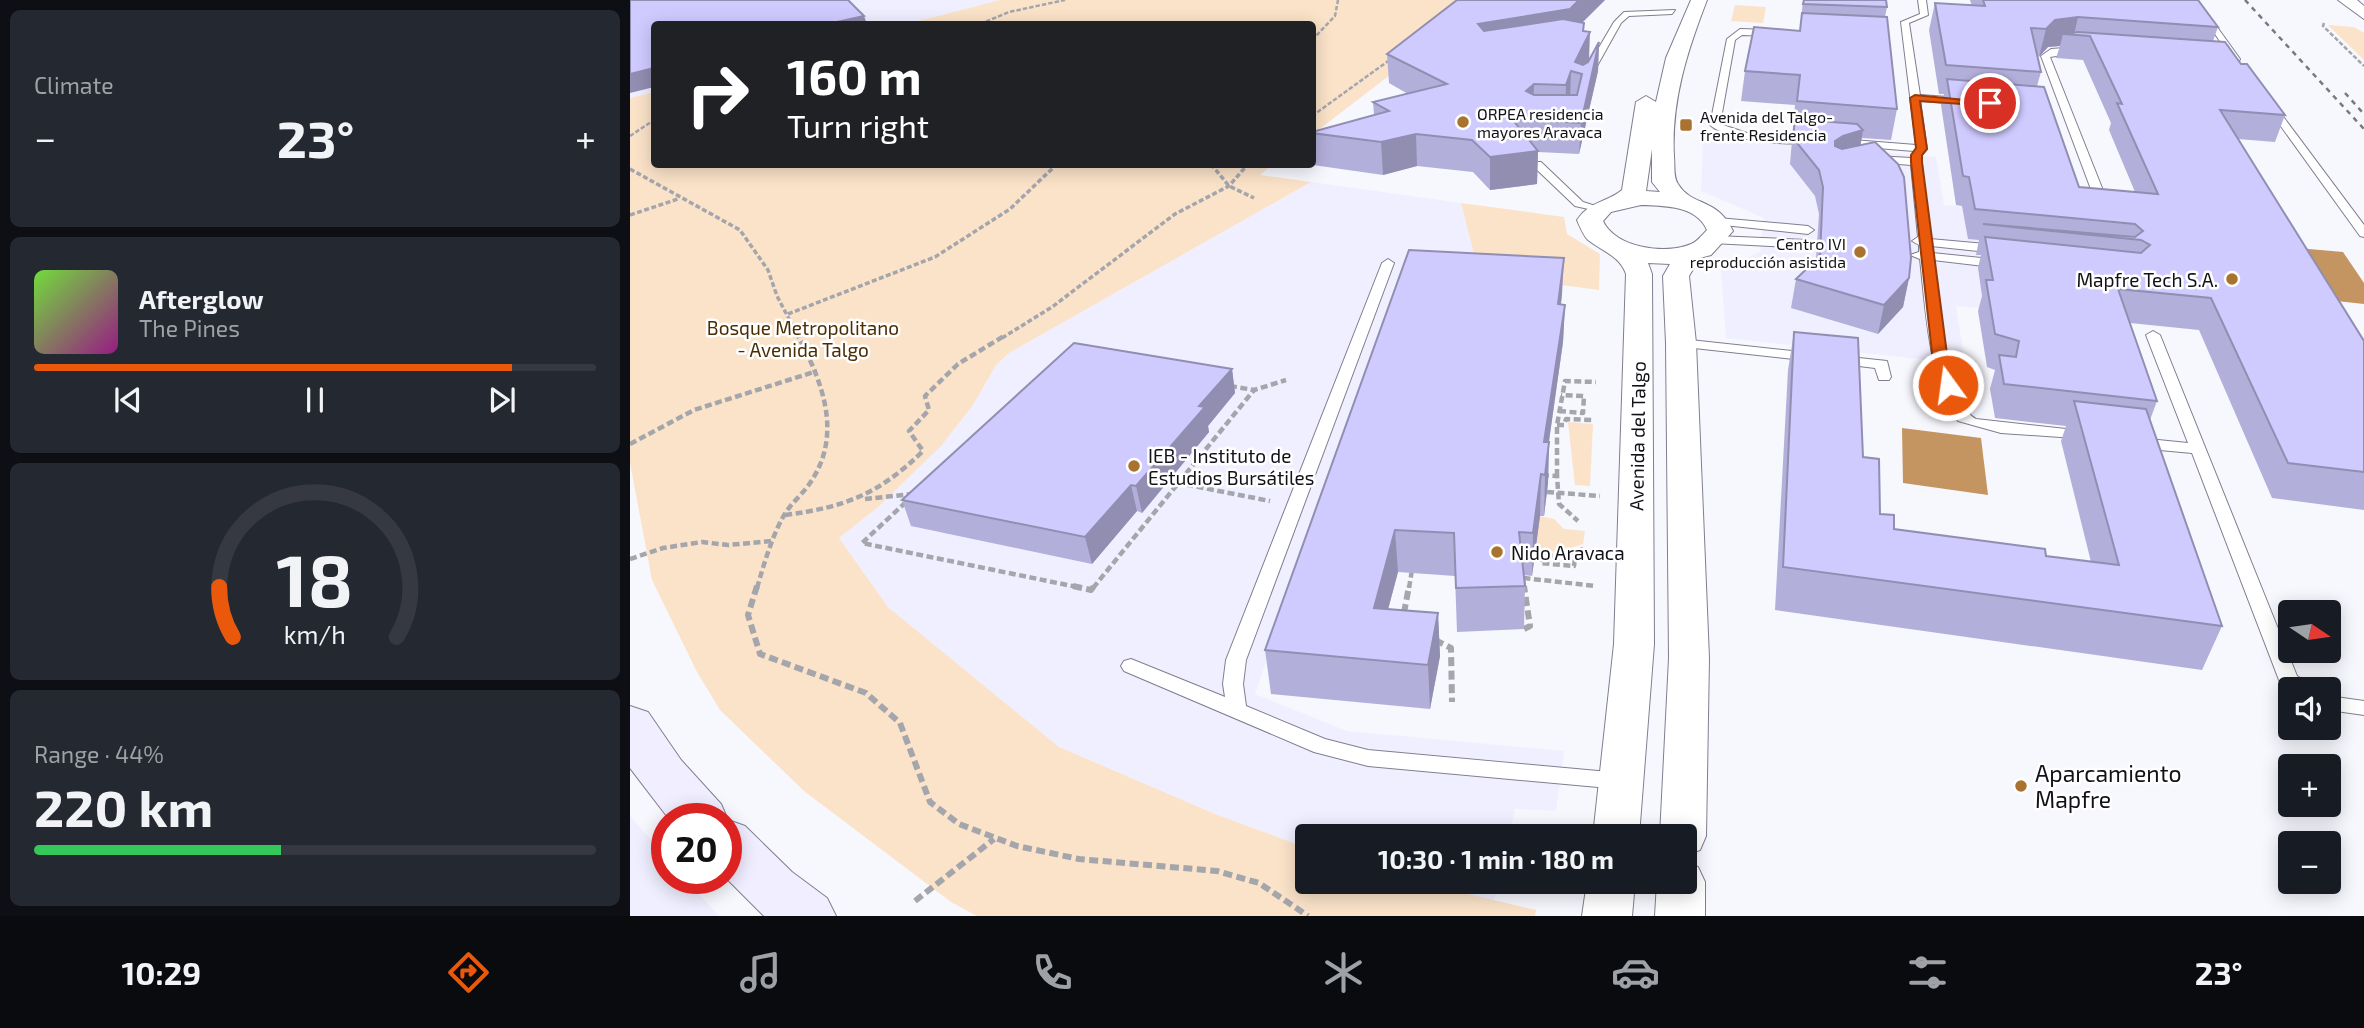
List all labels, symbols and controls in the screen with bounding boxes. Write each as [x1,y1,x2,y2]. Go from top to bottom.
text: 160 m [787,46,922,105]
icon: right [672,49,763,140]
text: Climate [34,71,114,99]
pin [1960,73,2020,133]
icon: arrive [1971,84,2009,122]
place label: ORPEA residencia mayores Aravaca [1477,104,1604,141]
text: 23° [277,106,354,168]
text: Turn right [787,106,929,144]
place label: Avenida del Talgo- frente Residencia [1700,107,1833,144]
text: − [34,114,56,160]
text: + [575,114,596,160]
marker: ORPEA residencia mayores Aravaca [1455,114,1471,130]
marker: Avenida del Talgo- frente Residencia [1678,117,1694,133]
place label: Centro IVI reproducción asistida [1690,234,1846,271]
marker: Centro IVI reproducción asistida [1852,244,1868,260]
place label: Mapfre Tech S.A. [2076,268,2218,291]
marker: Mapfre Tech S.A. [2224,271,2240,287]
text: Afterglow [139,283,264,314]
text: The Pines [139,314,240,342]
park label: Bosque Metropolitano - Avenida Talgo [707,316,899,361]
position arrow [1911,348,1985,422]
street label: Avenida del Talgo [1624,361,1650,511]
icon: previous [109,381,147,419]
icon: pause [296,381,334,419]
icon: next [483,381,521,419]
place label: IEB - Instituto de Estudios Bursátiles [1148,444,1314,489]
marker: IEB - Instituto de Estudios Bursátiles [1126,458,1142,474]
text: 18 [277,535,353,623]
place label: Nido Aravaca [1511,541,1625,564]
marker: Nido Aravaca [1489,544,1505,560]
north arrow [2278,600,2342,663]
map controls [2278,600,2341,894]
text: km/h [284,619,346,649]
button: sound [2278,677,2341,740]
text: Range · 44% [34,740,164,768]
button: + [2278,754,2341,817]
place label: Aparcamiento Mapfre [2035,759,2181,813]
text: 220 km [34,775,213,837]
marker: Aparcamiento Mapfre [2013,778,2029,794]
speed limit sign: 20 [651,803,742,894]
button: − [2278,831,2341,894]
text: 10:30 · 1 min · 180 m [1378,843,1614,874]
icon: directions [444,948,493,997]
icon: music [736,948,785,997]
icon: phone [1028,948,1077,997]
icon: climate [1319,948,1368,997]
icon: car [1611,948,1660,997]
icon: filters [1903,948,1952,997]
text: 10:29 [121,953,201,991]
text: 23° [2195,953,2243,991]

